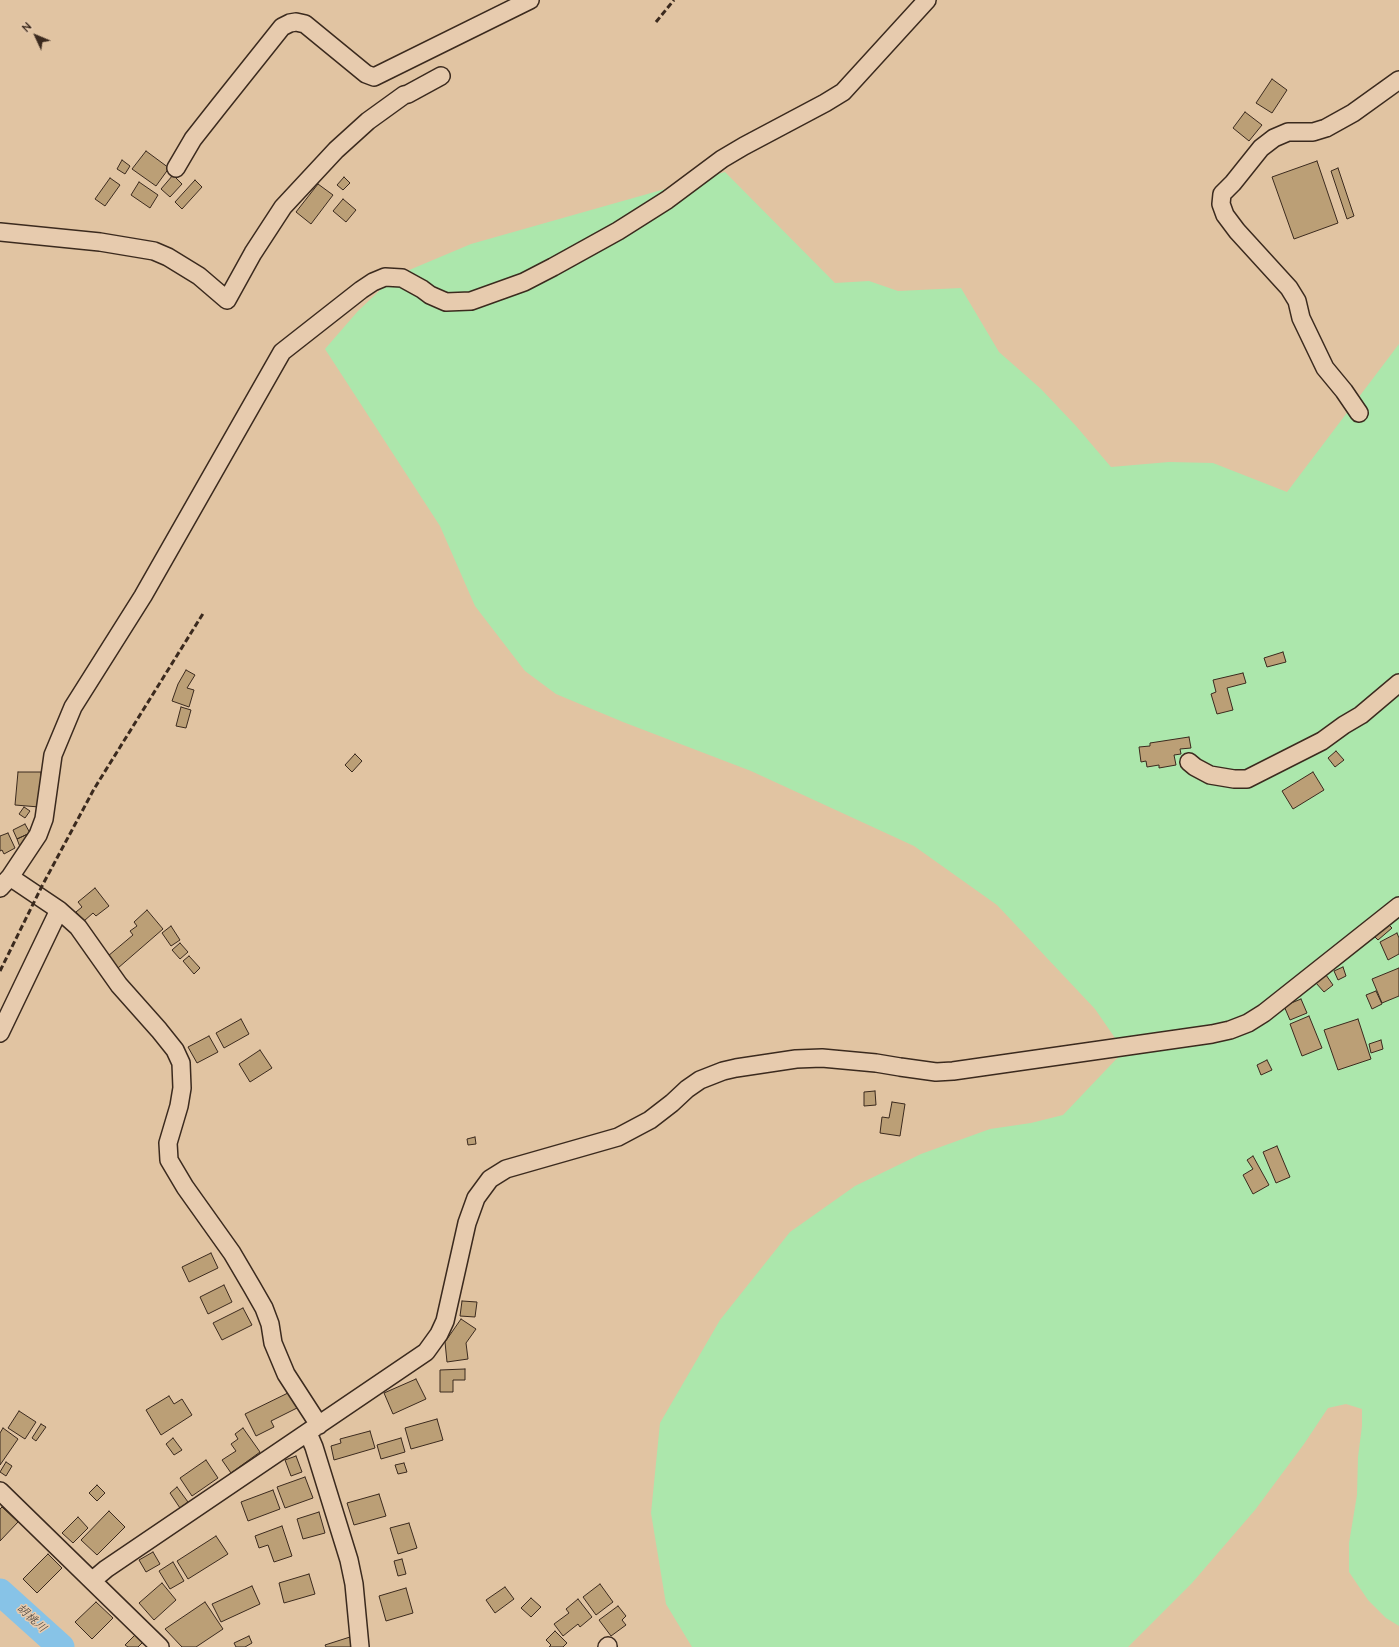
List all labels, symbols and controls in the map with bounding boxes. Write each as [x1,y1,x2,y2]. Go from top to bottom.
north arrow [16,16,56,56]
text: N [19,20,35,35]
water label: 胡桃川 [13,1602,49,1636]

